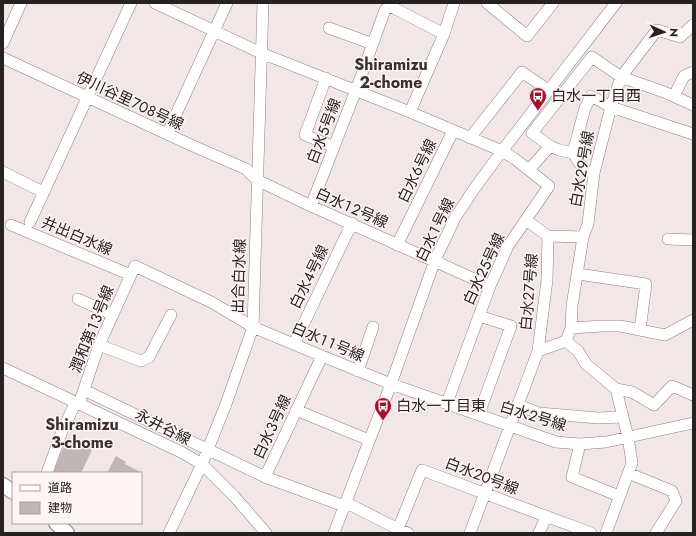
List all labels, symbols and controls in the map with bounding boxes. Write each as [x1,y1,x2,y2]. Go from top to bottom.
north arrow [644,12,684,52]
text: N [666,28,682,37]
district label: Shiramizu 2-chome [354,53,428,94]
street label: 伊川谷里７０８号線 [73,66,187,136]
place label: 白水一丁目西 [551,85,641,107]
bus stop icon: 白水一丁目西 [528,86,548,111]
street label: 白水５号線 [301,95,347,167]
street label: 白水２９号線 [564,129,600,209]
street label: 白水６号線 [392,135,442,207]
street label: 白水１２号線 [312,182,392,234]
street label: 白水１号線 [410,194,460,266]
street label: 井出白水線 [38,211,116,261]
street label: 白水２５号線 [458,229,510,309]
street label: 出合白水線 [227,238,251,314]
street label: 白水４号線 [284,241,334,313]
street label: 白水２７号線 [515,252,543,332]
street label: 潤和第１３号線 [64,282,120,376]
street label: 白水１１号線 [288,317,368,367]
street label: 白水３号線 [248,391,296,463]
place label: 白水一丁目東 [396,395,486,417]
street label: 白水２号線 [497,395,569,437]
bus stop icon: 白水一丁目東 [373,396,393,421]
street label: 永井谷線 [131,404,195,450]
district label: Shiramizu 3-chome [45,413,119,454]
street label: 白水２０号線 [442,452,522,500]
legend [12,472,142,524]
text: 道路 [48,479,72,497]
text: 建物 [48,499,72,517]

